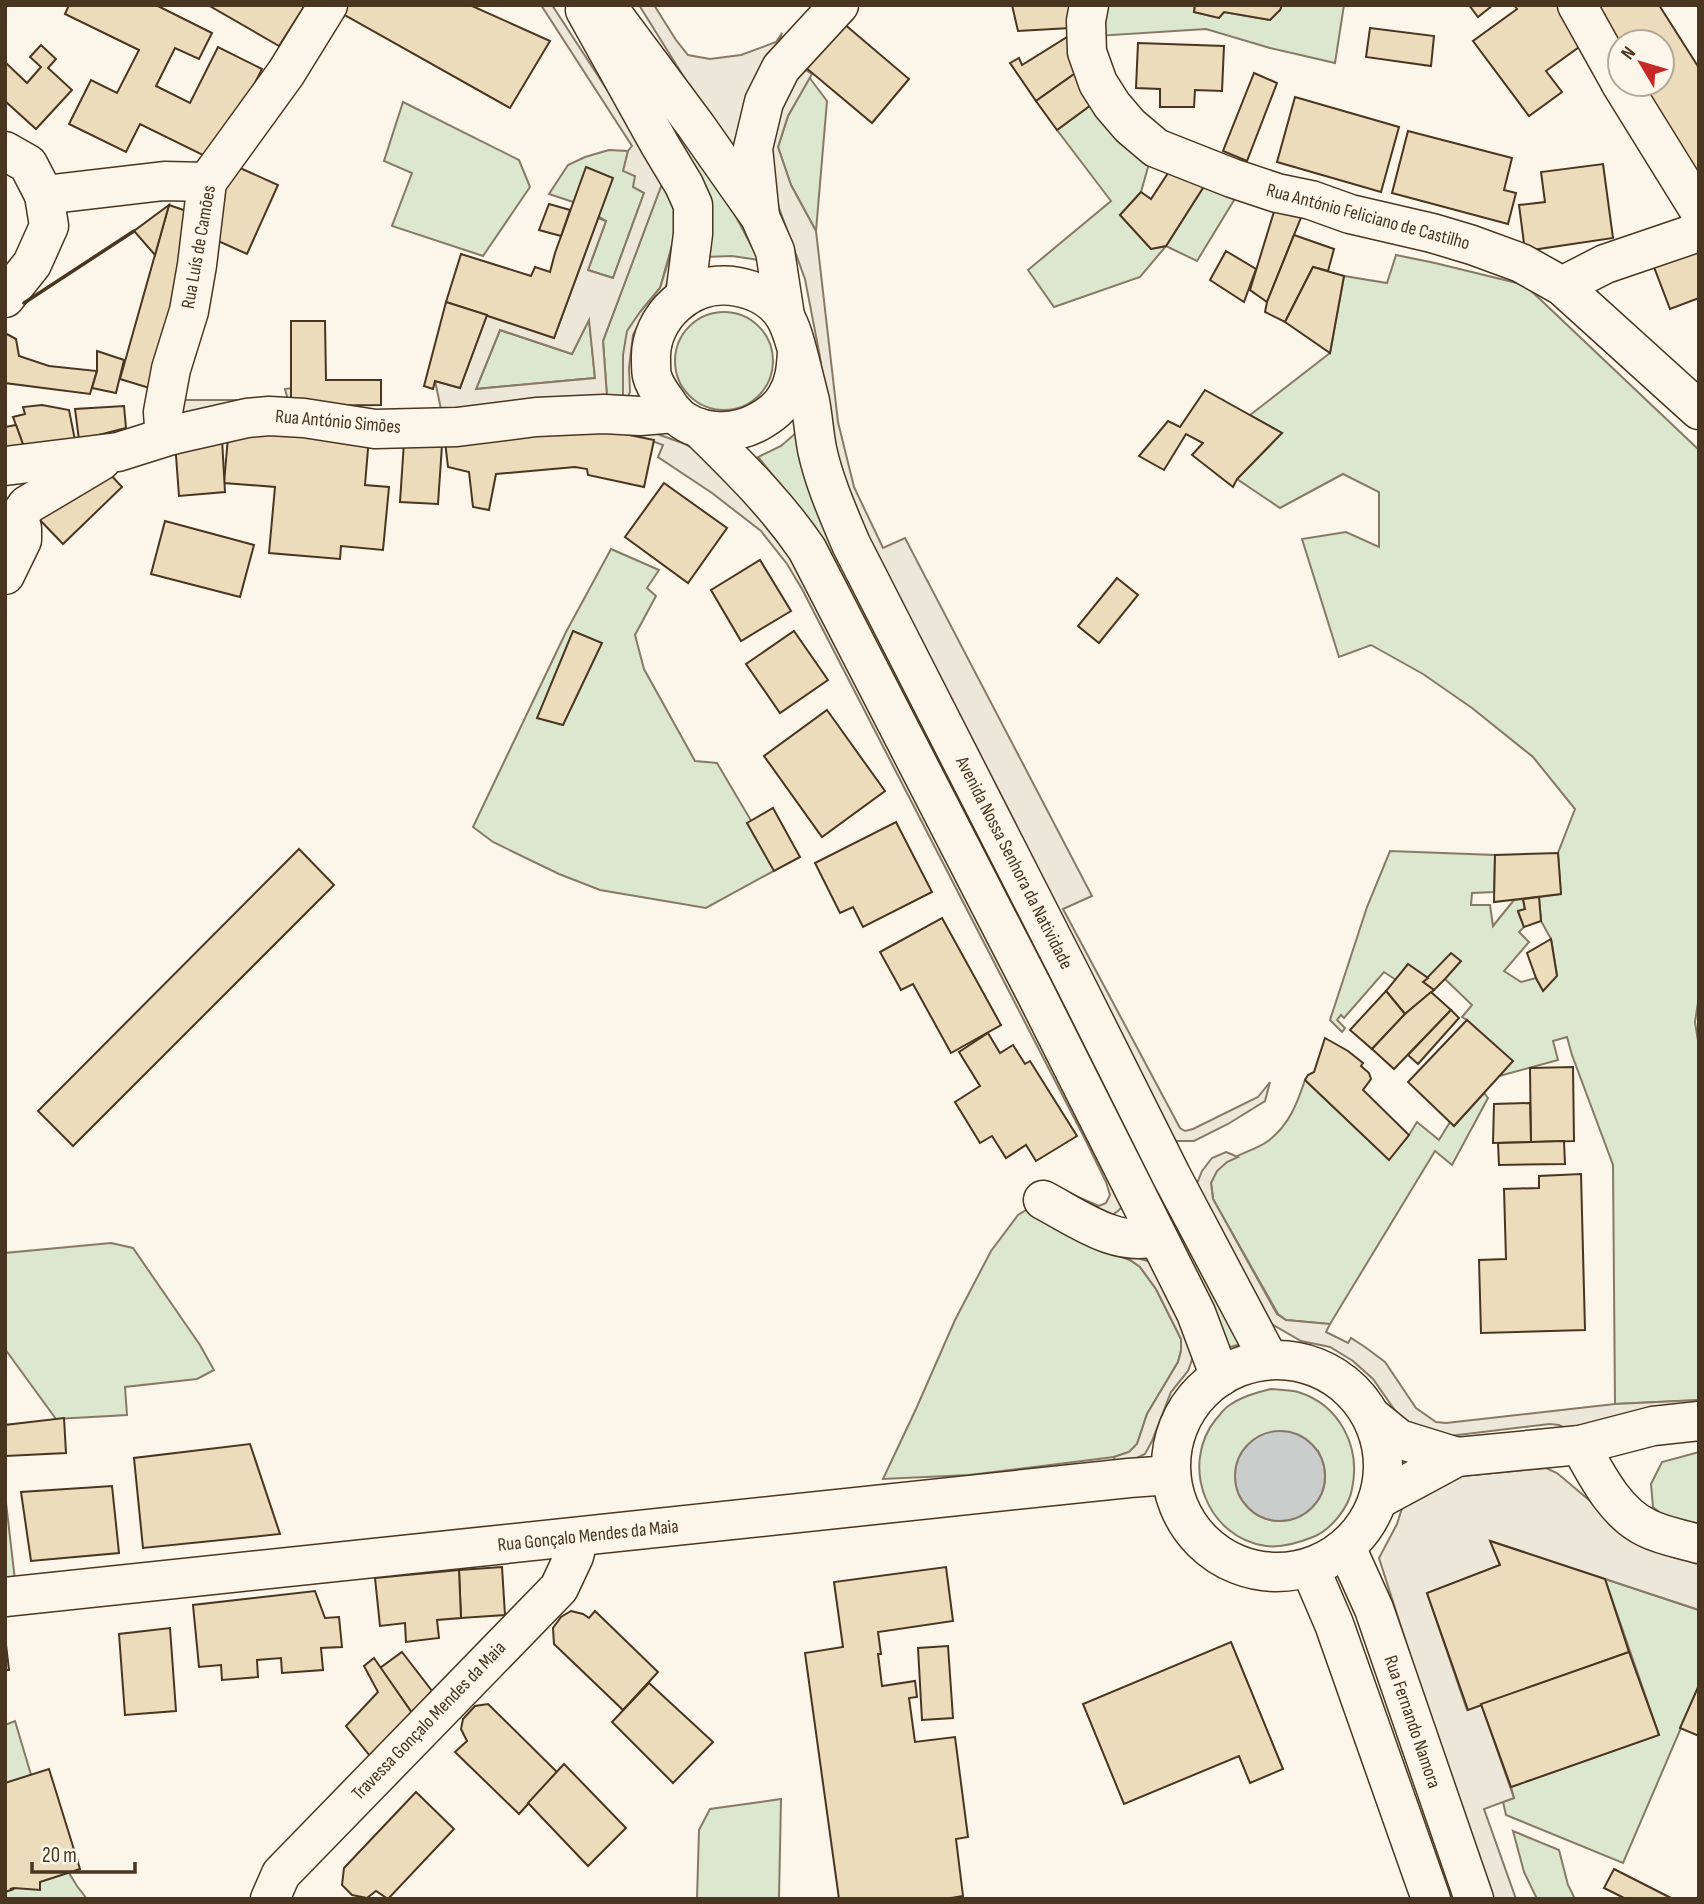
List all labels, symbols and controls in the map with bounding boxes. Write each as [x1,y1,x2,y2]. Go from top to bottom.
north arrow [1606,28,1676,98]
text: N [1617,42,1641,65]
street label: Rua António Feliciano de Castilho [1264,179,1472,255]
street label: Rua Luís de Camões [177,183,221,310]
street label: Rua António Simões [274,405,402,439]
street label: Avenida Nossa Senhora da Natividade [950,752,1078,973]
street label: Rua Gonçalo Mendes da Maia [496,1515,680,1557]
street label: Travessa Gonçalo Mendes da Maia [347,1637,511,1805]
street label: Rua Fernando Namora [1378,1653,1446,1791]
scale bar [32,1830,135,1874]
text: 20 m [42,1843,77,1868]

